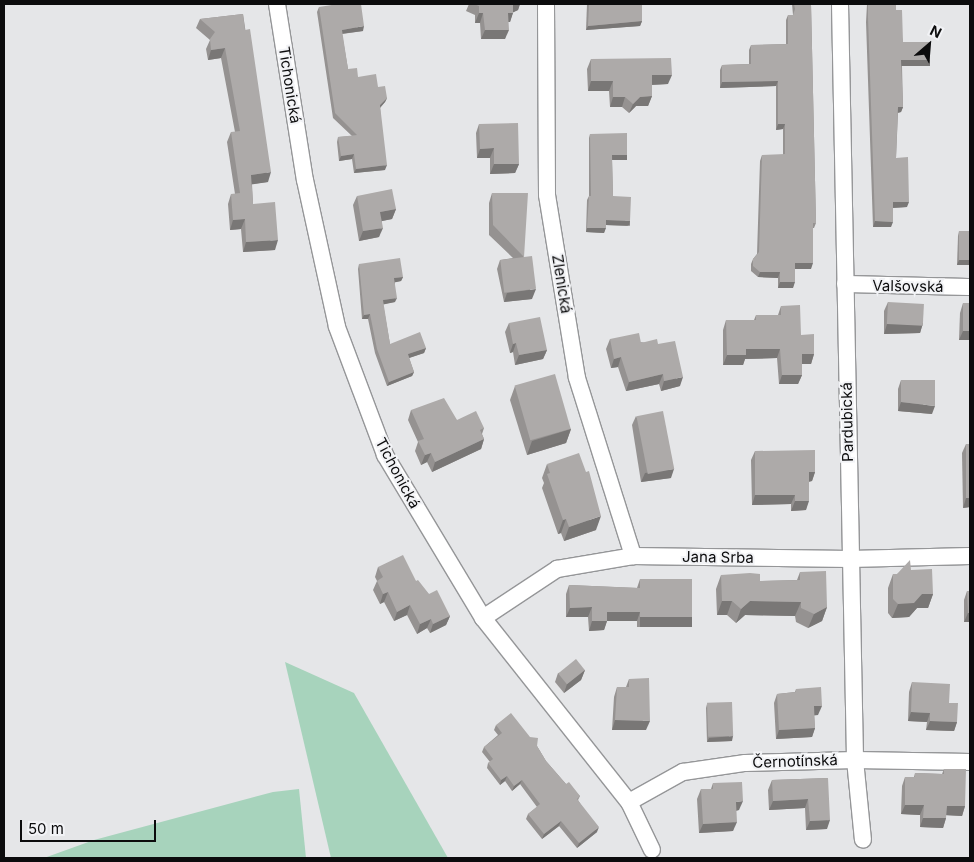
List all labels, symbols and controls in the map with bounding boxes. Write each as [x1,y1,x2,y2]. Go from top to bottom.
north arrow [904,20,954,70]
text: N [927,21,945,41]
street label: Tichonická [275,45,305,125]
street label: Zlenická [548,253,576,315]
street label: Valšovská [872,276,944,296]
street label: Pardubická [837,382,857,462]
street label: Tichonická [372,435,424,511]
street label: Jana Srba [682,547,754,567]
street label: Černotínská [752,751,838,771]
scale bar [22,810,159,842]
text: 50 m [28,819,64,838]

